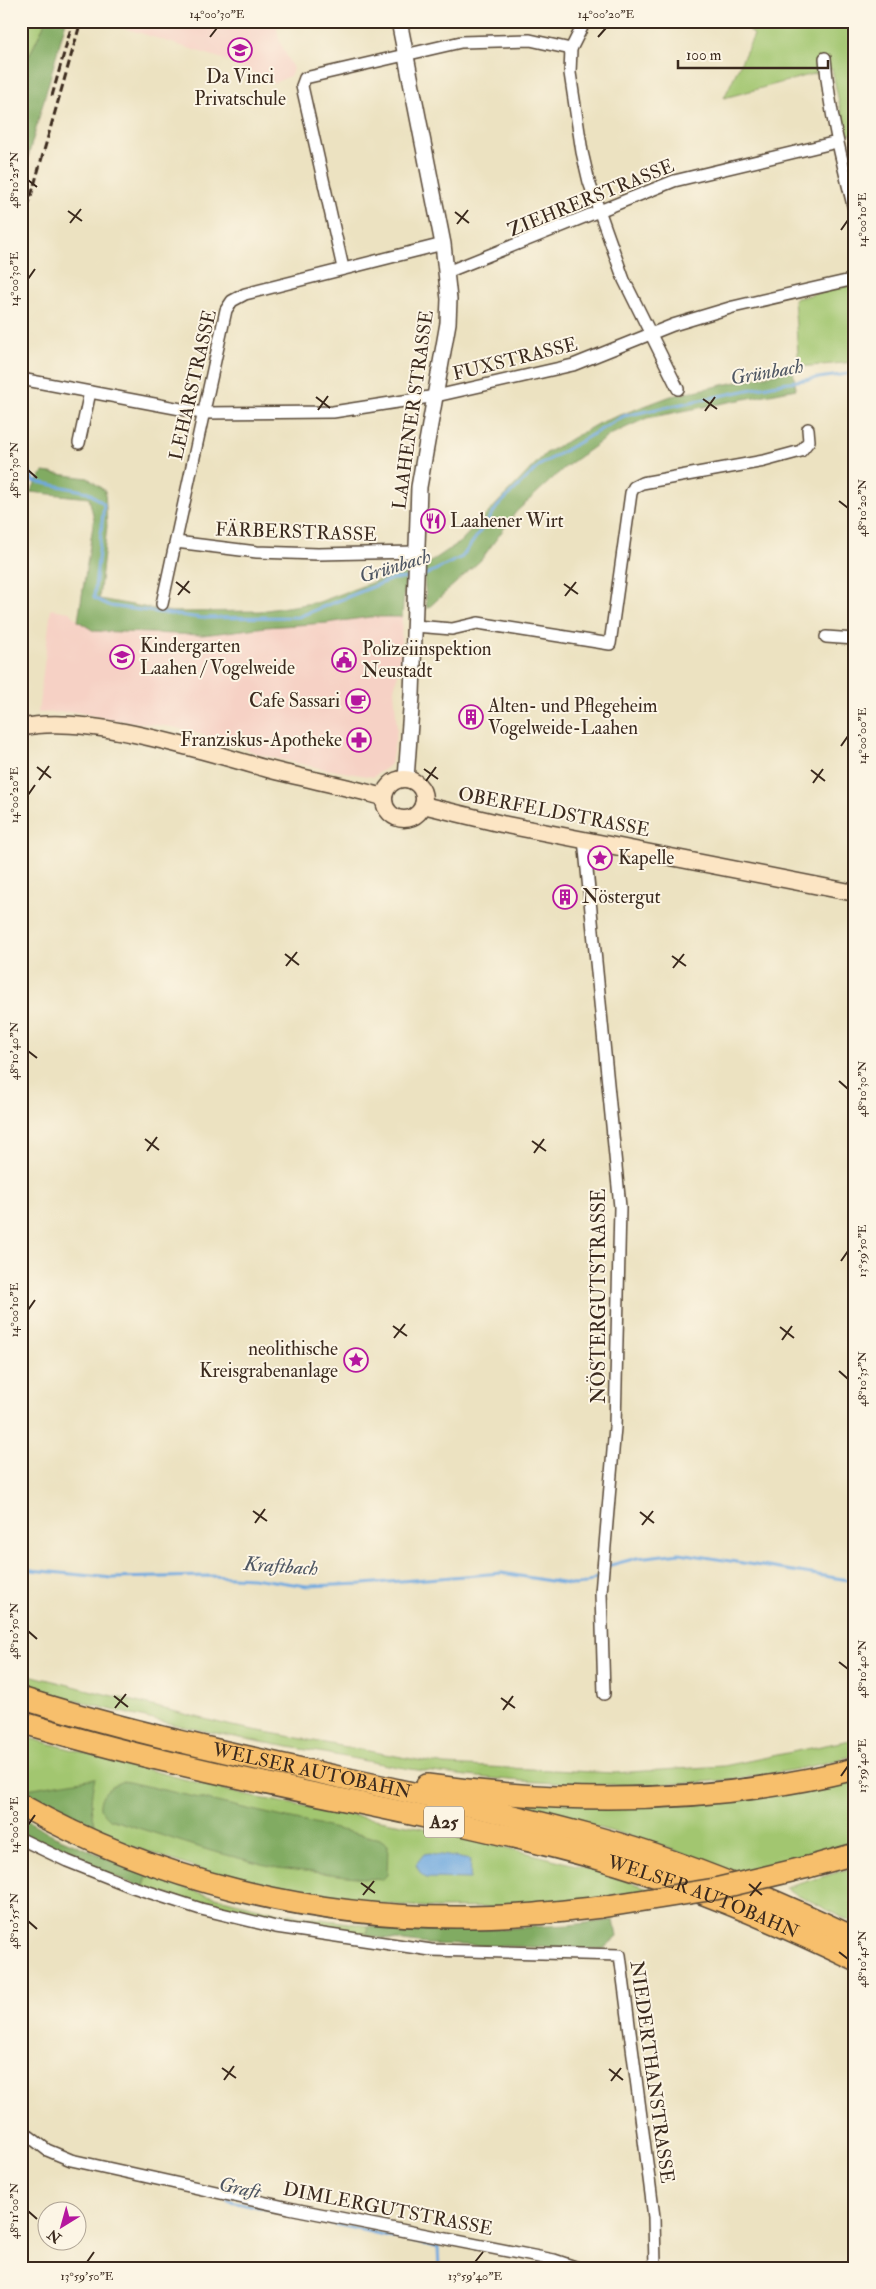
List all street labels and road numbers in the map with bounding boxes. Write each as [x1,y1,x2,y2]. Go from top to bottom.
street label: ZIEHRERSTRASSE [504,154,678,242]
street label: LEHARSTRASSE [164,307,222,463]
street label: LAAHENER STRASSE [387,309,439,511]
street label: FUXSTRASSE [450,332,580,386]
street label: FÄRBERSTRASSE [215,516,378,547]
street label: OBERFELDSTRASSE [456,782,652,842]
street label: NÖSTERGUTSTRASSE [586,1188,611,1404]
street label: WELSER AUTOBAHN [209,1737,413,1804]
road number: A25 [424,1806,464,1838]
street label: WELSER AUTOBAHN [604,1850,802,1944]
street label: NIEDERTHANSTRASSE [624,1959,680,2185]
street label: DIMLERGUTSTRASSE [281,2177,495,2241]

